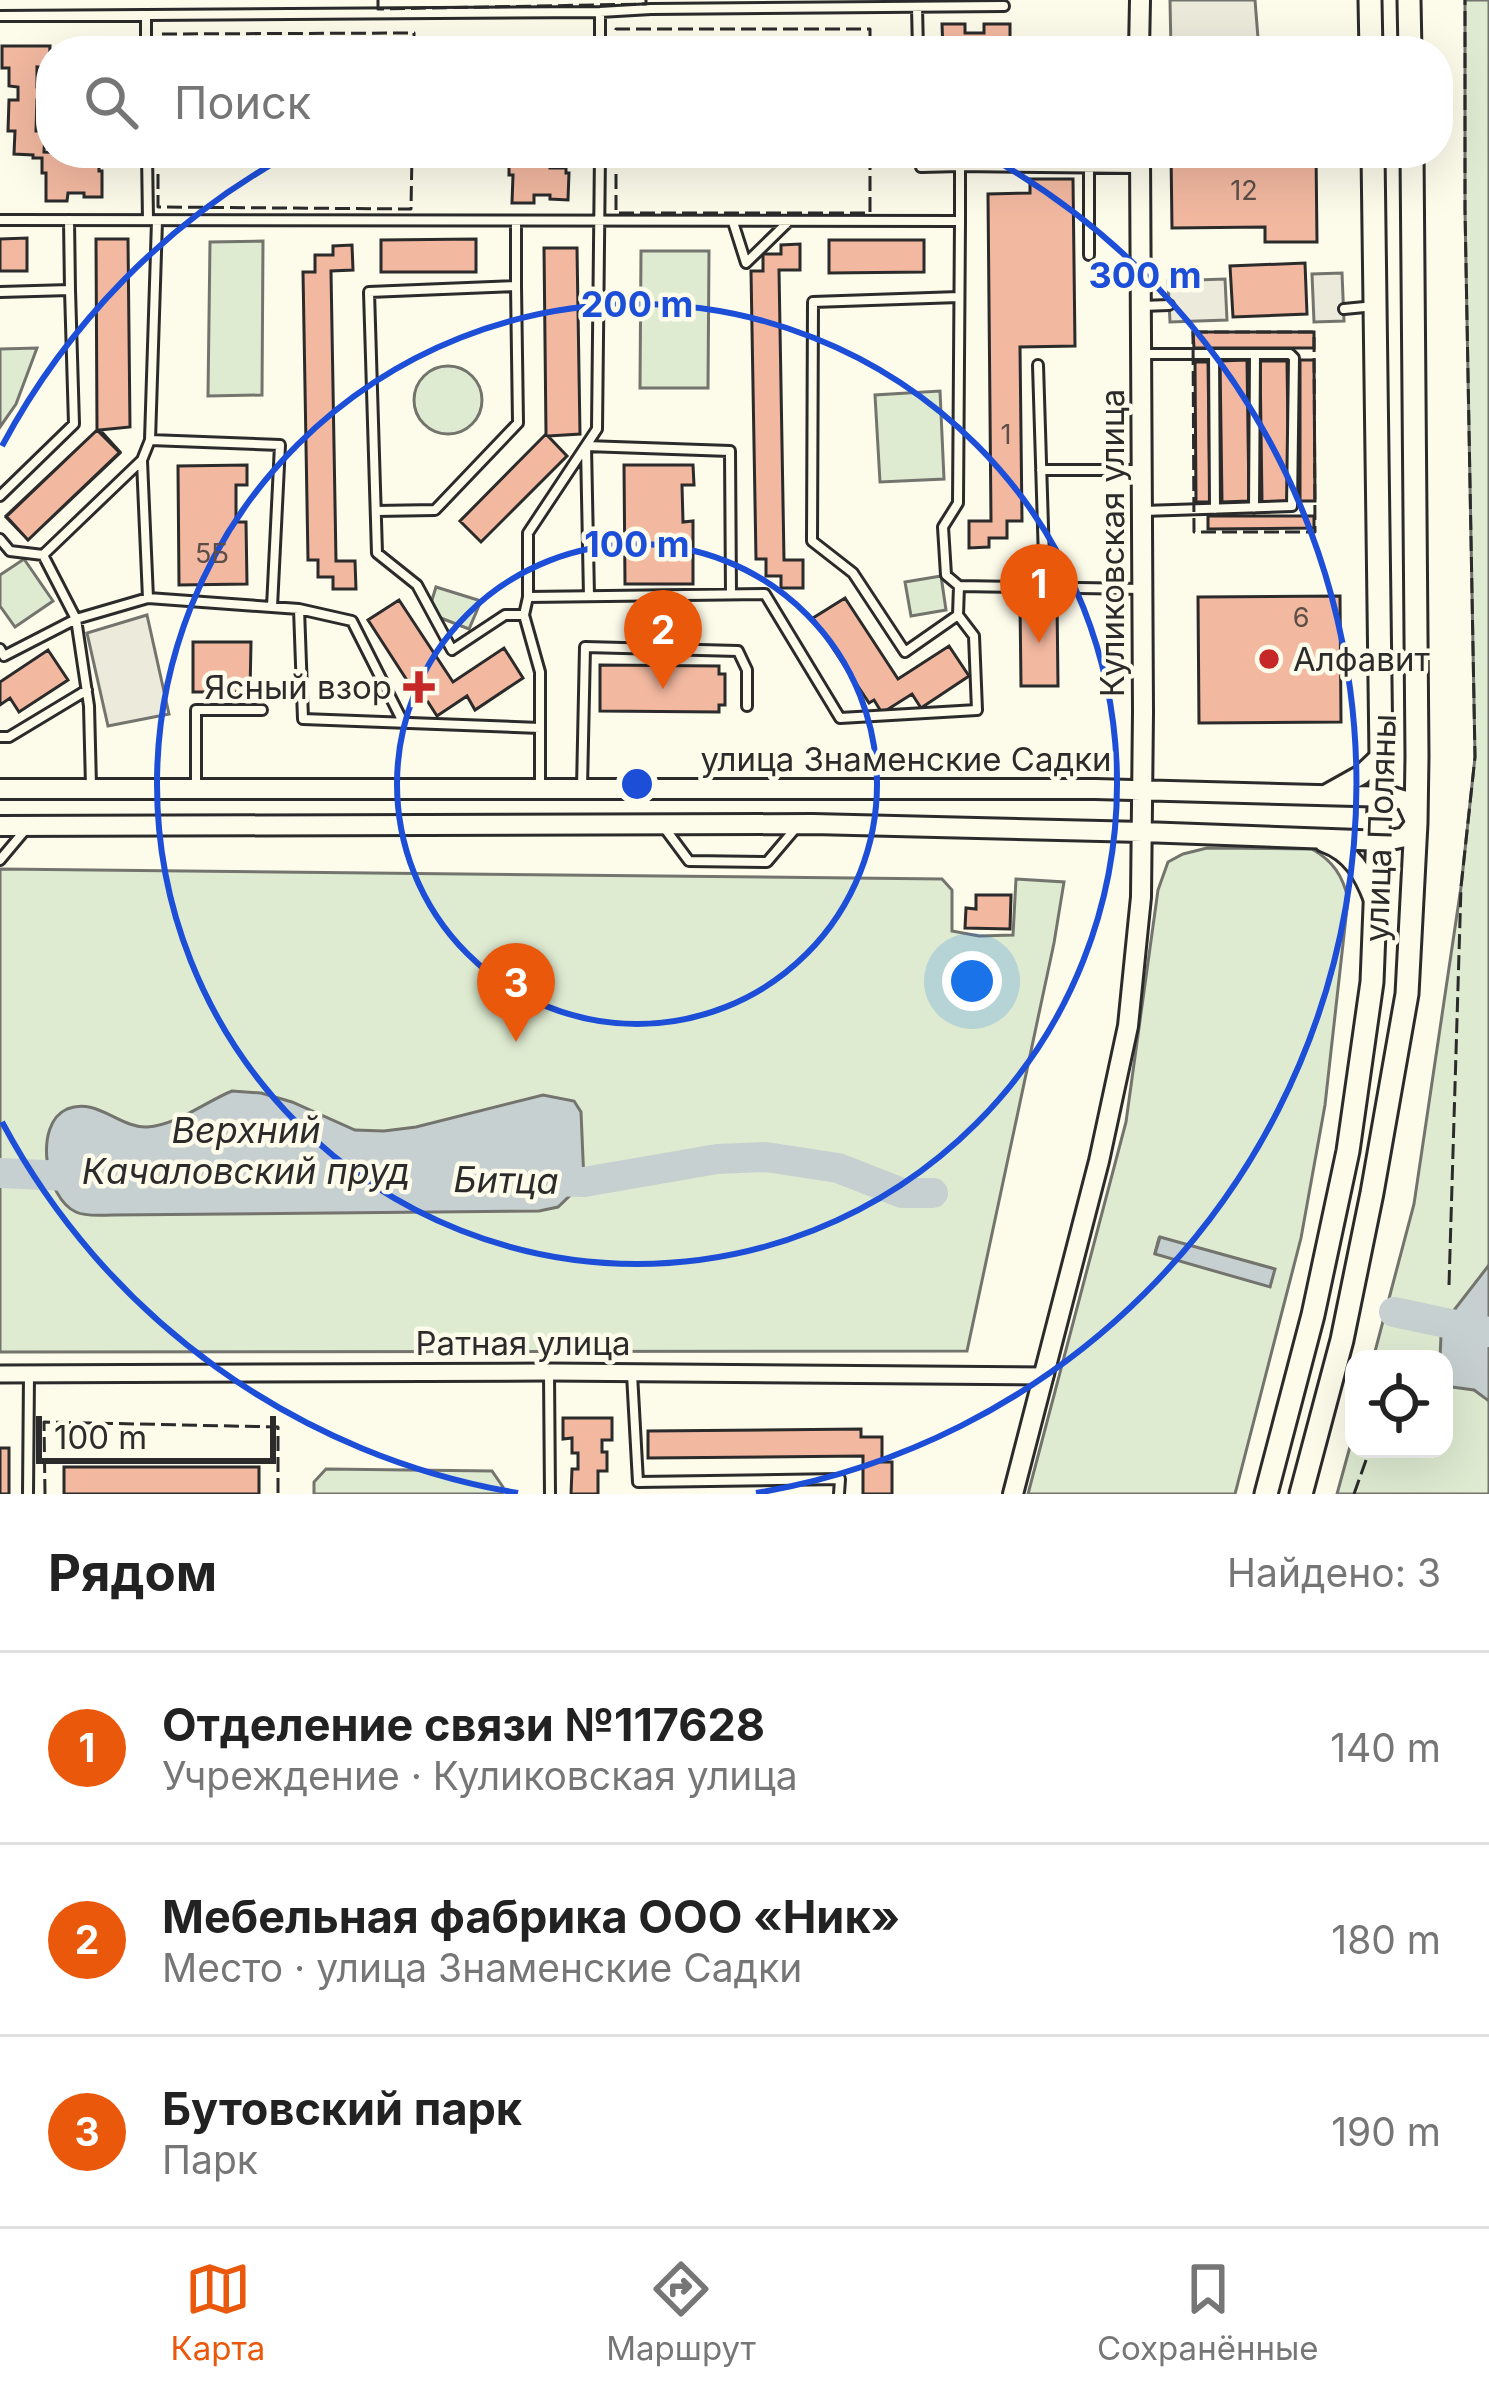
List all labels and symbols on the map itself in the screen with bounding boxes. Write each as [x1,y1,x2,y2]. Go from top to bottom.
house number: 12 [1230,174,1258,207]
text: 300 m [1088,253,1202,297]
text: 200 m [581,282,693,326]
street label: Куликовская улица [1092,389,1132,697]
house number: 1 [1001,418,1011,451]
text: 100 m [584,522,690,566]
house number: 5Б [195,537,229,570]
pin: 1 [1000,544,1078,643]
pin: 2 [624,590,702,689]
house number: 6 [1293,601,1309,634]
place label: Алфавит [1293,639,1431,679]
marker: Алфавит [1256,646,1282,672]
place label: Ясный взор [204,667,392,707]
marker: Ясный взор [403,671,435,703]
street label: улица Поляны [1356,713,1404,943]
street label: улица Знаменские Садки [700,739,1112,779]
centre of rings [616,763,658,805]
pin: 3 [477,943,555,1042]
your location [942,951,1002,1011]
water label: Верхний Качаловский пруд [82,1108,410,1193]
water label: Битца [453,1157,559,1203]
street label: Ратная улица [416,1323,630,1363]
scale bar [36,1410,276,1463]

